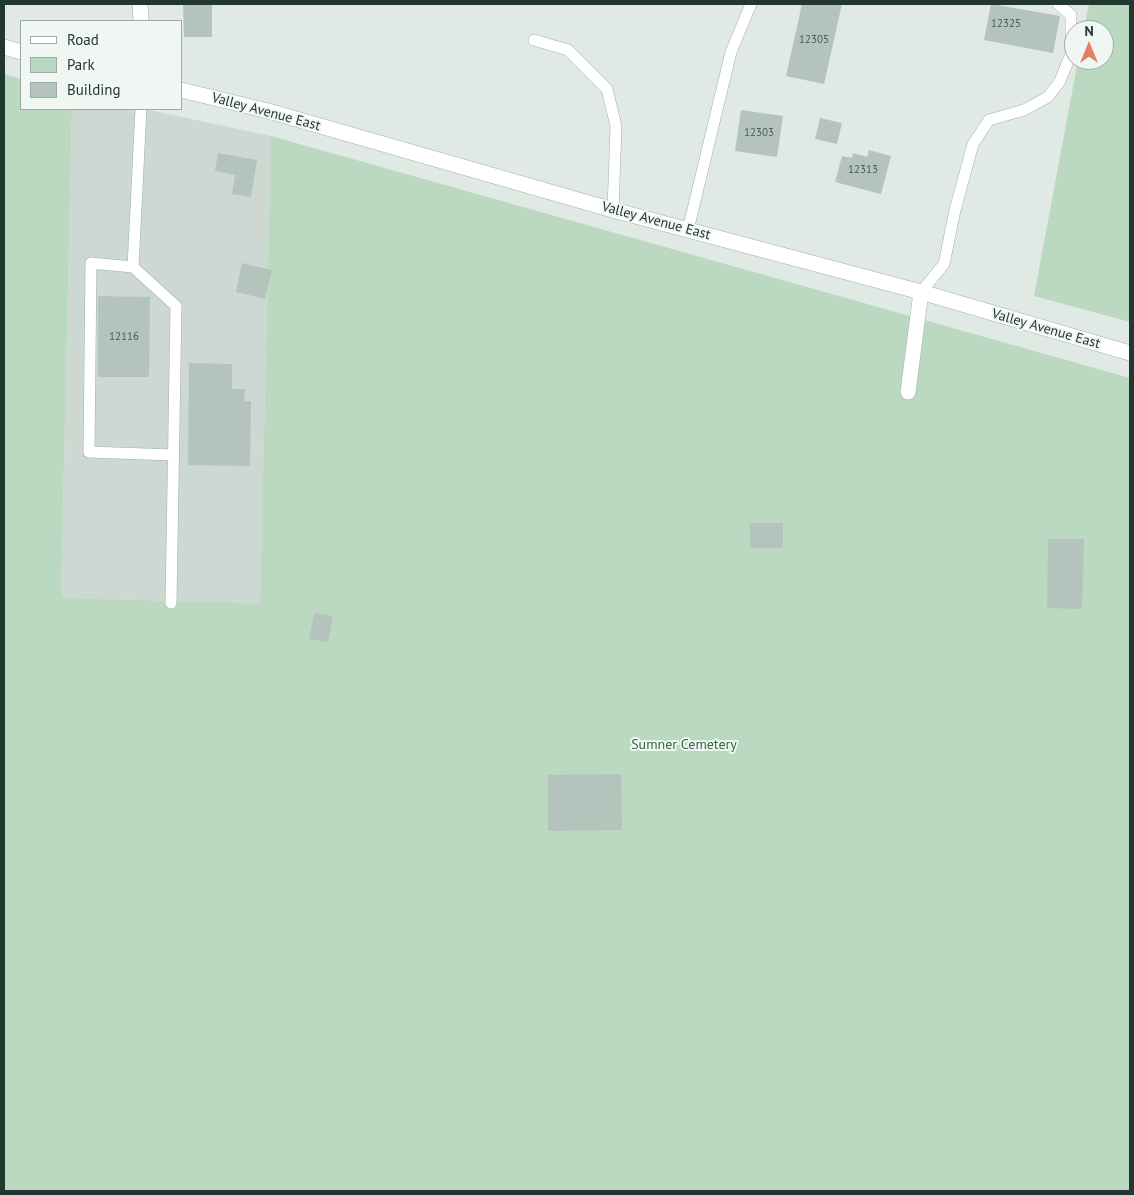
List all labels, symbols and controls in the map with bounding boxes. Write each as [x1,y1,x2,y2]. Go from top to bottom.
house number: 12325 [991,17,1021,31]
legend [20,20,182,110]
north arrow [1064,20,1114,70]
text: N [1084,22,1094,40]
text: Road [67,30,99,49]
house number: 12305 [799,33,829,47]
text: Park [67,55,95,74]
text: Building [67,80,121,99]
street label: Valley Avenue East [210,89,322,135]
house number: 12303 [744,126,774,140]
house number: 12313 [848,163,878,177]
street label: Valley Avenue East [600,198,712,244]
street label: Valley Avenue East [990,305,1102,353]
house number: 12116 [109,330,139,344]
park label: Sumner Cemetery [631,737,737,753]

